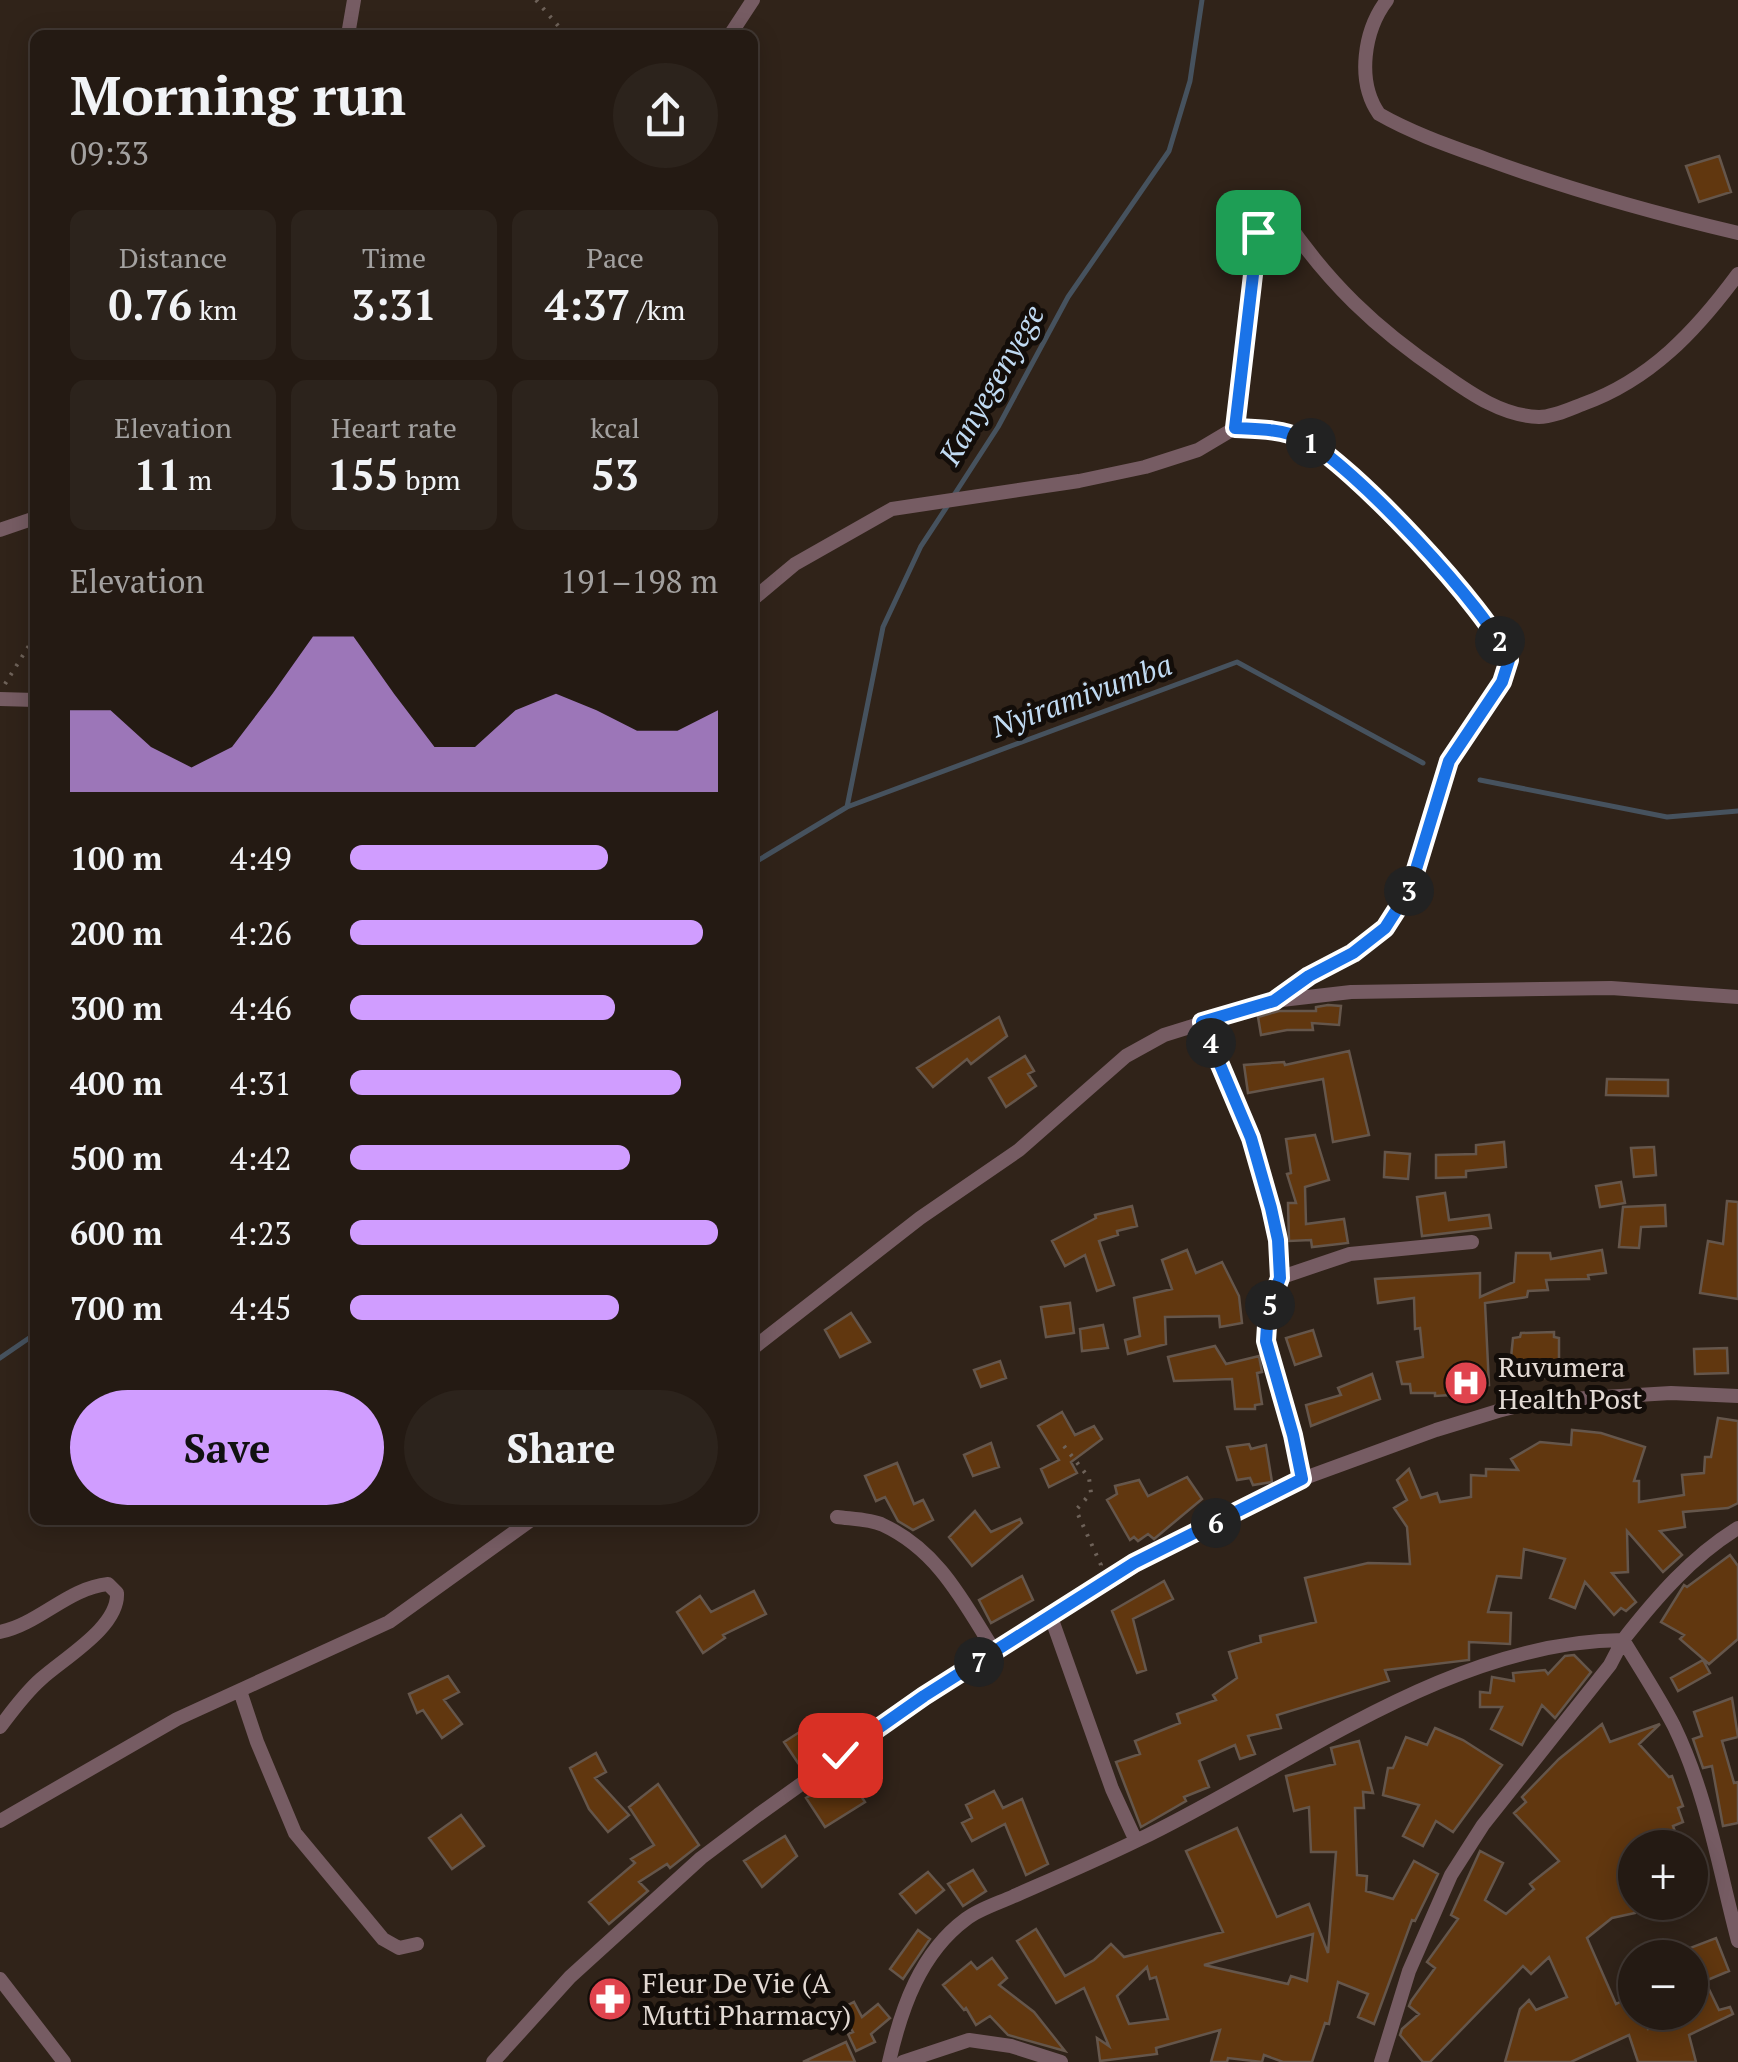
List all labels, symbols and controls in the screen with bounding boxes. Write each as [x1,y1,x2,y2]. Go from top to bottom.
text: Morning run [70,58,406,131]
button: share [613,63,718,168]
text: 09:33 [70,132,149,174]
pin [1216,190,1301,275]
icon: arrive [1231,205,1286,260]
text: Distance [119,239,227,276]
text: Time [362,239,426,276]
text: Pace [586,239,644,276]
text: 0.76 [108,276,192,332]
text: 3:31 [351,276,437,332]
text: 4:37 [545,276,630,332]
text: km [192,291,238,328]
text: /km [630,291,685,328]
water label: Kanyegenyege [929,297,1053,473]
text: Elevation [114,409,232,446]
text: Heart rate [331,409,457,446]
text: kcal [590,409,640,446]
pin: 1 [1286,418,1336,468]
text: 1 [1303,424,1319,461]
text: 11 [134,446,181,502]
text: 155 [327,446,399,502]
text: 53 [591,446,639,502]
text: m [181,461,212,498]
text: bpm [399,461,461,498]
text: Elevation [70,560,204,602]
text: 191–198 m [560,560,718,602]
pin: 2 [1475,616,1525,666]
text: 2 [1492,622,1508,659]
water label: Nyiramivumba [985,644,1177,747]
text: 100 m [70,837,162,879]
text: 4:49 [230,837,292,879]
pin: 3 [1384,866,1434,916]
text: 3 [1401,872,1417,909]
text: 200 m [70,912,162,954]
text: 4:26 [230,912,292,954]
text: 300 m [70,987,162,1029]
text: 4:46 [230,987,292,1029]
pin: 4 [1186,1018,1236,1068]
text: 4 [1203,1024,1219,1061]
text: 400 m [70,1062,162,1104]
text: 4:31 [230,1062,292,1104]
text: 500 m [70,1137,162,1179]
text: 4:42 [230,1137,292,1179]
text: 600 m [70,1212,162,1254]
text: 4:23 [230,1212,292,1254]
pin: 5 [1245,1280,1295,1330]
text: 5 [1262,1286,1278,1323]
text: 700 m [70,1287,162,1329]
text: 4:45 [230,1287,292,1329]
place label: Ruvumera Health Post [1498,1348,1643,1417]
hospital icon: Ruvumera Health Post [1443,1360,1489,1406]
button: Save [70,1390,384,1505]
button: Share [404,1390,718,1505]
pin: 6 [1191,1498,1241,1548]
text: 6 [1208,1504,1224,1541]
pin: 7 [954,1637,1004,1687]
text: 7 [971,1643,987,1680]
pin [798,1713,883,1798]
icon: check [813,1728,868,1783]
map controls [1618,1830,1708,2030]
button: + [1618,1830,1708,1920]
button: − [1618,1940,1708,2030]
place label: Fleur De Vie (A Mutti Pharmacy) [642,1964,851,2033]
pharmacy icon: Fleur De Vie (A Mutti Pharmacy) [587,1976,633,2022]

